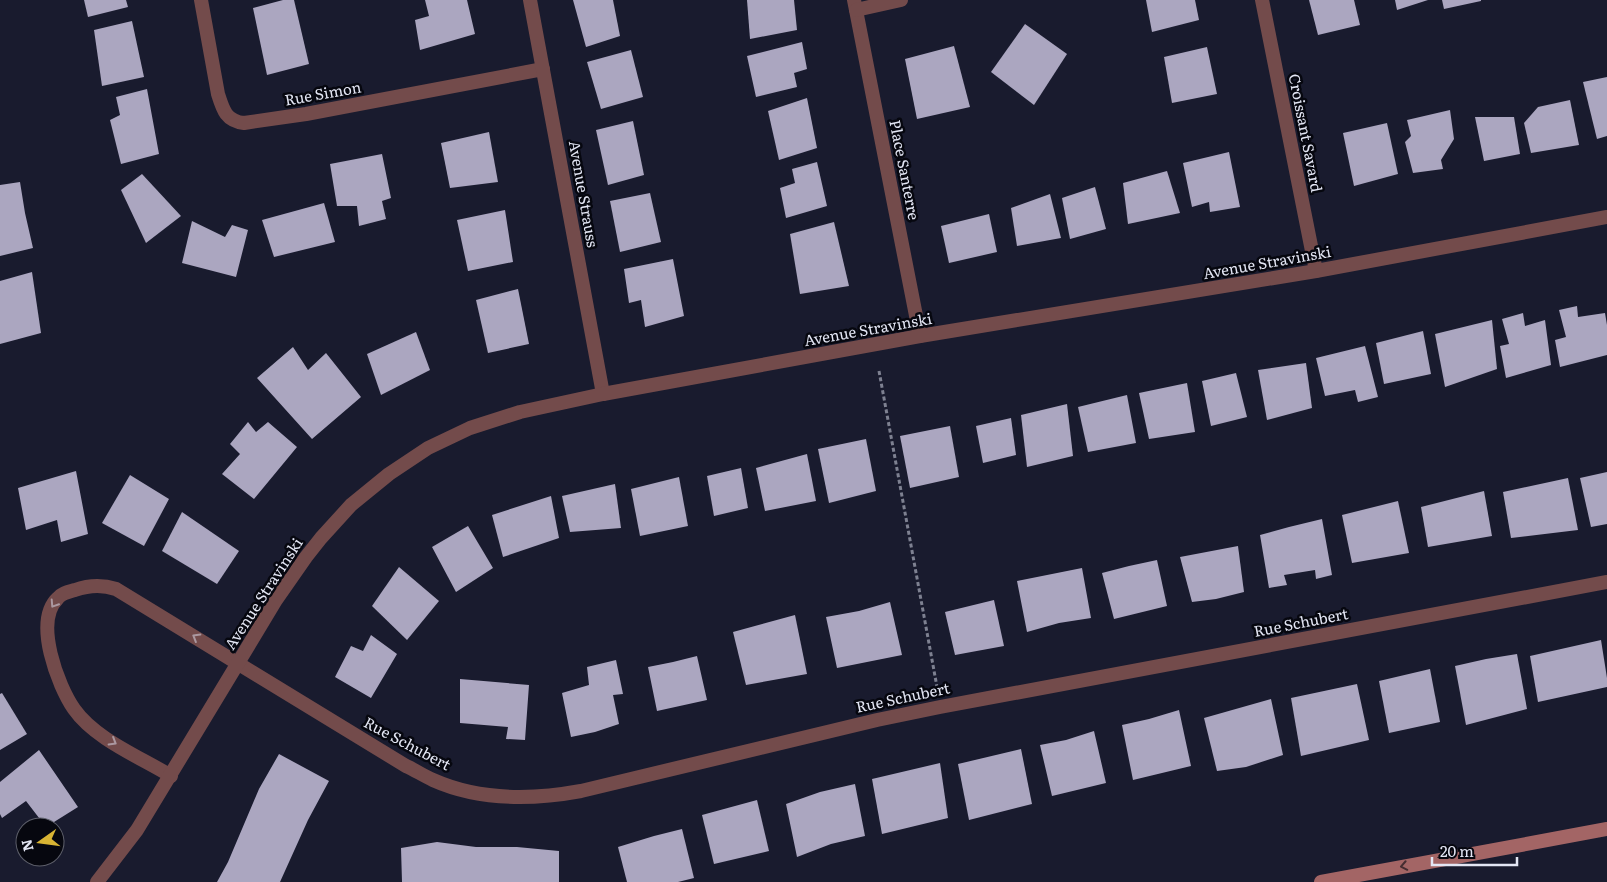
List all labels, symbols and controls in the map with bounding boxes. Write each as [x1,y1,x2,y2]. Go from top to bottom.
street label: Croissant Savard [1284,71,1329,194]
street label: Rue Simon [283,74,363,111]
street label: Place Santerre [884,117,927,222]
street label: Avenue Strauss [564,139,605,249]
street label: Avenue Stravinski [1201,239,1332,284]
street label: Avenue Stravinski [802,306,933,351]
street label: Avenue Stravinski [218,533,308,654]
one-way arrow [51,598,60,608]
street label: Rue Schubert [1252,601,1350,642]
one-way arrow [193,634,202,644]
street label: Rue Schubert [854,675,952,718]
street label: Rue Schubert [360,710,455,775]
one-way arrow [107,735,116,745]
north arrow [15,817,65,867]
scale bar [1432,834,1517,866]
text: N [15,837,38,854]
text: 20 m [1440,839,1474,862]
one-way arrow [1400,860,1408,871]

